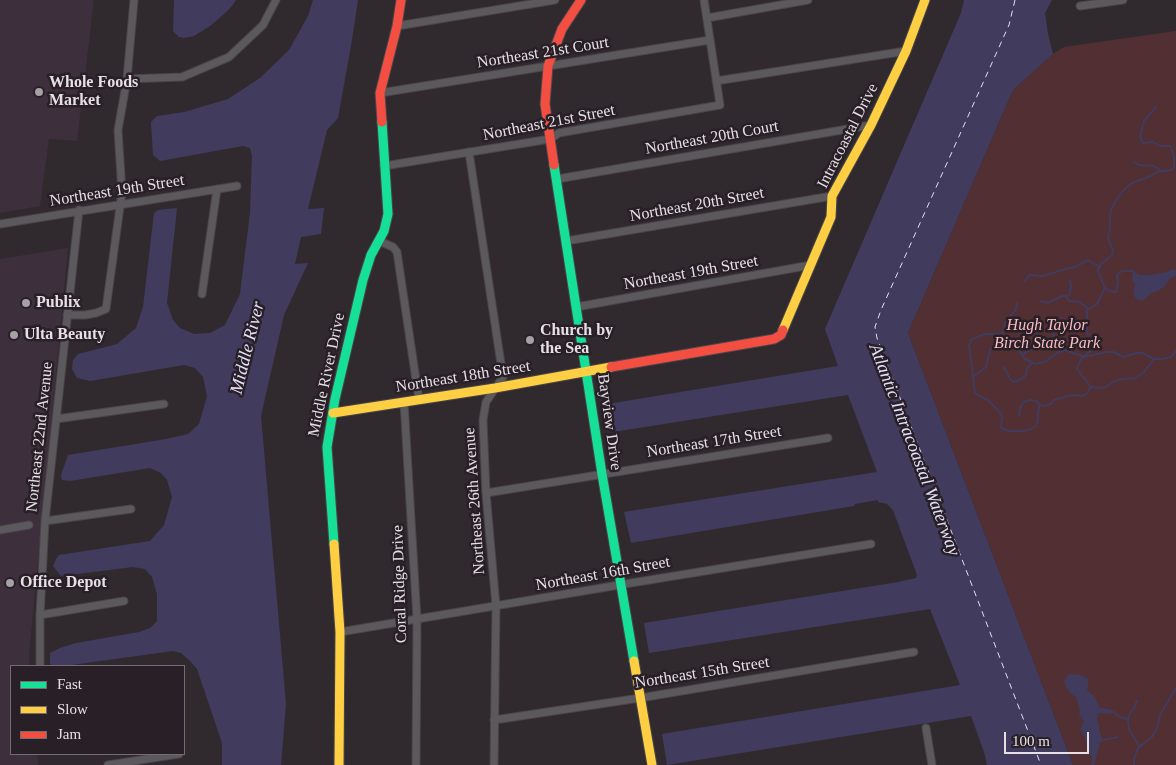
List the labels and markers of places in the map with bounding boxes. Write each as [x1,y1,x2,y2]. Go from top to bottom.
place label: Whole Foods Market [49,73,138,111]
marker: Whole Foods Market [33,86,45,98]
place label: Publix [36,293,80,313]
marker: Publix [20,297,32,309]
place label: Church by the Sea [540,321,613,359]
place label: Ulta Beauty [24,325,105,345]
marker: Ulta Beauty [8,329,20,341]
marker: Church by the Sea [524,334,536,346]
place label: Office Depot [20,573,107,593]
marker: Office Depot [4,577,16,589]

